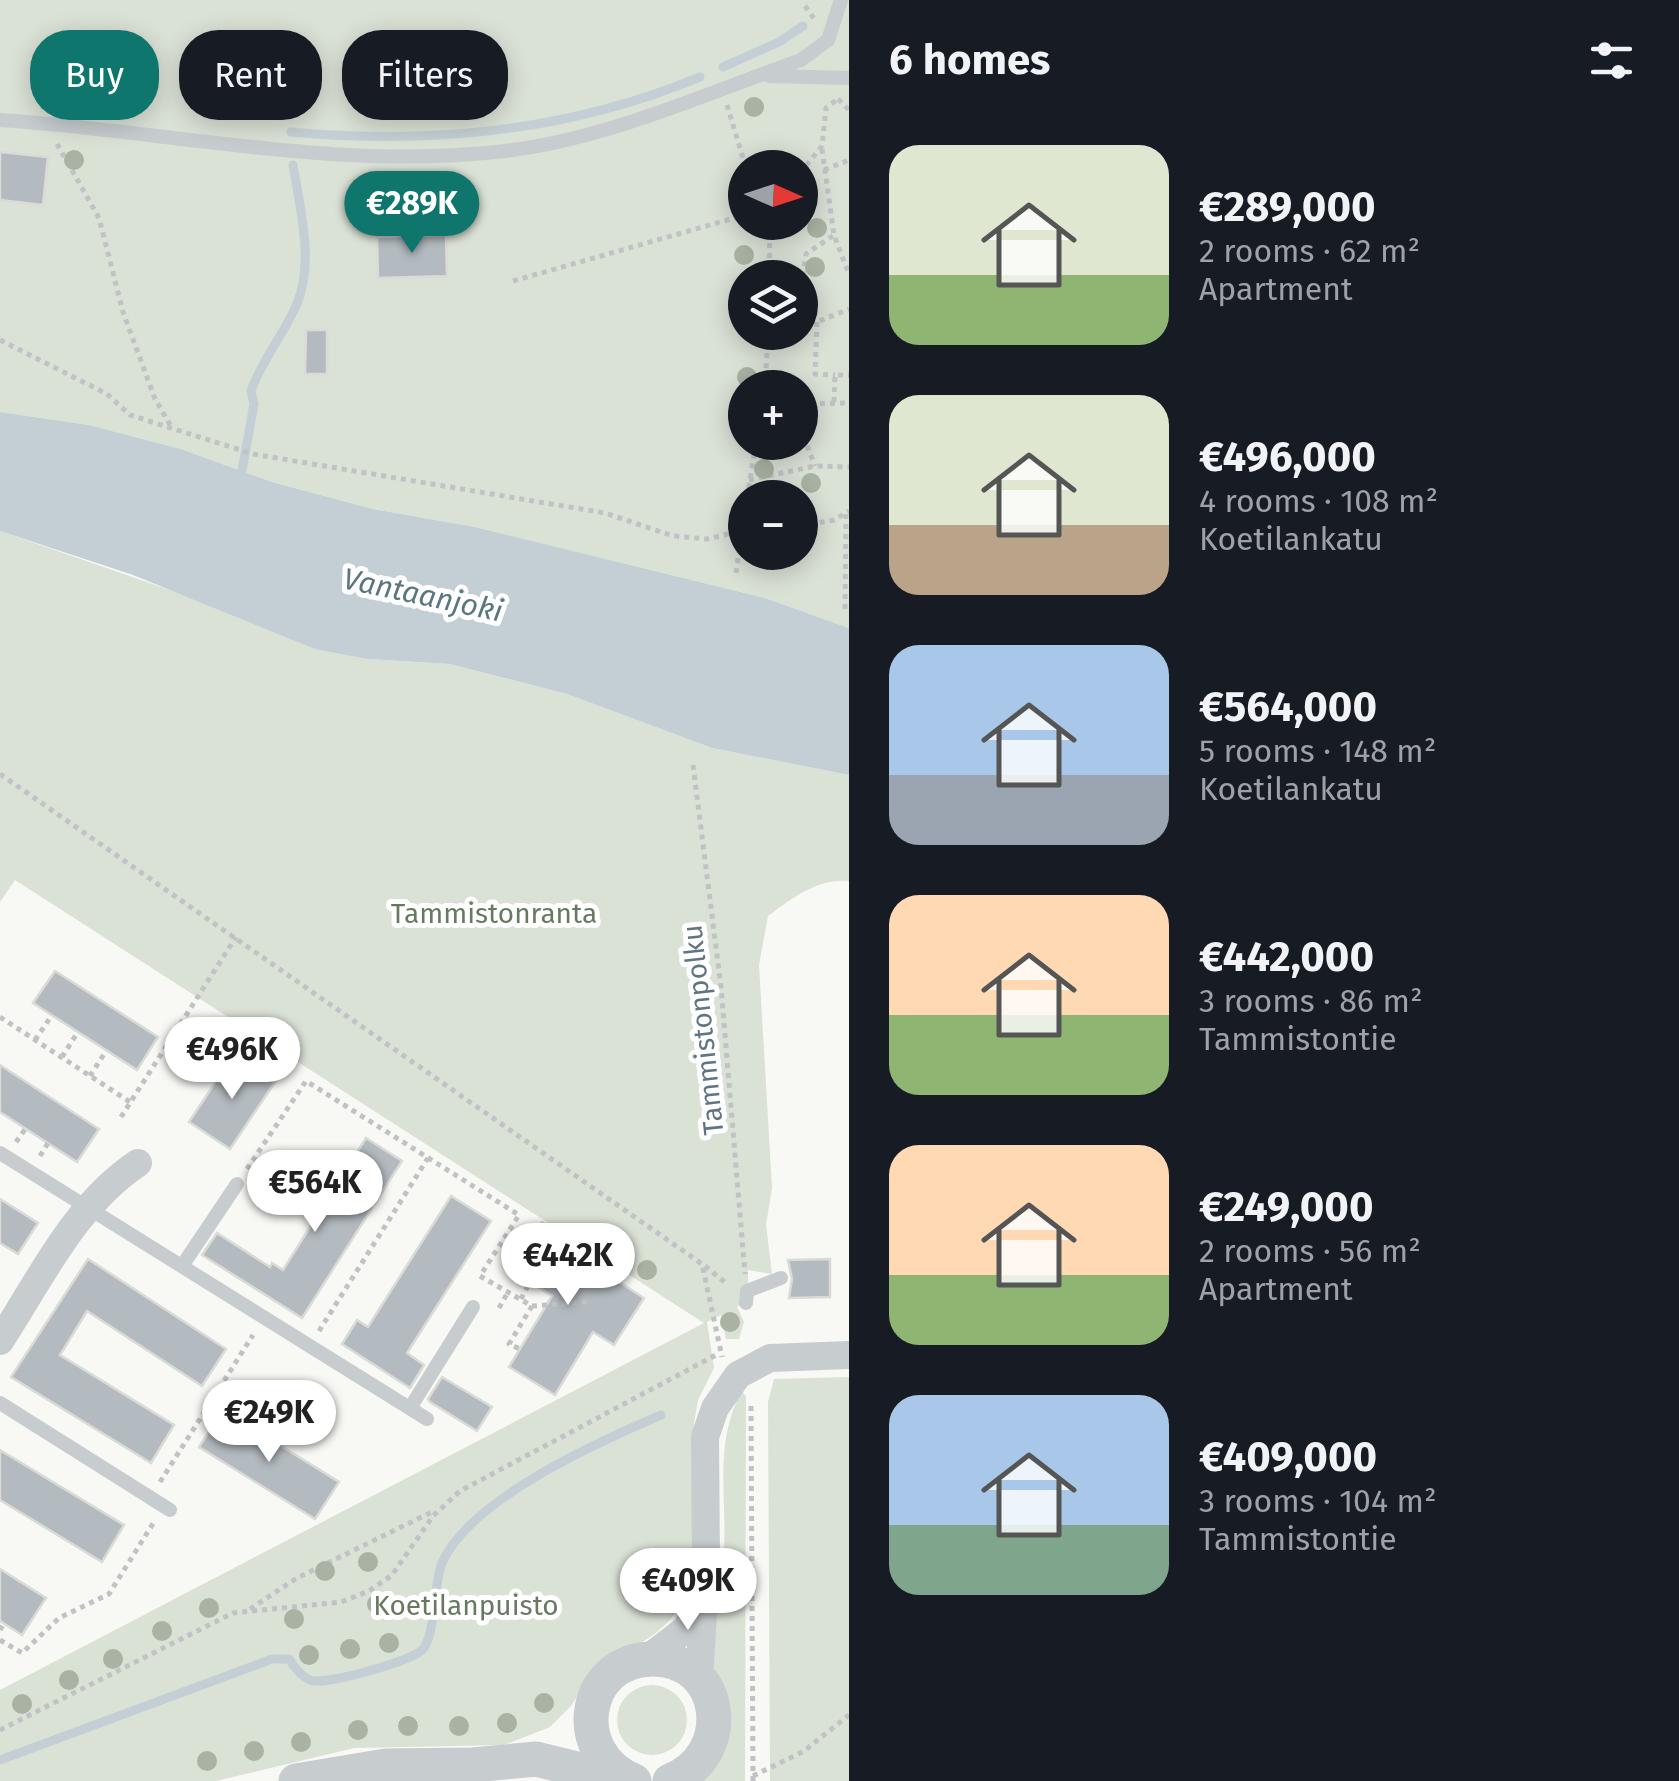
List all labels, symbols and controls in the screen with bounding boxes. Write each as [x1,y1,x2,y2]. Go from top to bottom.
chip: Buy [30,30,159,120]
chip: Rent [179,30,322,120]
chip: Filters [342,30,508,120]
icon: filters [1584,33,1639,88]
text: 6 homes [889,35,1050,85]
north arrow [728,150,818,240]
map controls [728,150,818,570]
pin: €289K [342,171,482,256]
text: €289,000 [1199,182,1376,232]
text: €289K [366,184,458,222]
icon: home [969,185,1089,305]
text: 2 rooms · 62 m² [1199,232,1420,270]
button: layers [728,260,818,350]
text: Apartment [1199,270,1353,308]
button: + [728,370,818,460]
text: €496,000 [1199,432,1376,482]
icon: home [969,435,1089,555]
button: − [728,480,818,570]
text: 4 rooms · 108 m² [1199,482,1438,520]
text: Koetilankatu [1199,520,1383,558]
water label: Vantaanjoki [340,561,507,630]
text: €564,000 [1199,682,1377,732]
icon: home [969,685,1089,805]
text: 5 rooms · 148 m² [1199,732,1436,770]
text: Koetilankatu [1199,770,1383,808]
park label: Tammistonranta [391,897,597,930]
street label: Tammistonpolku [676,923,730,1137]
text: €442,000 [1199,932,1374,982]
icon: home [969,935,1089,1055]
text: 3 rooms · 86 m² [1199,982,1422,1020]
pin: €496K [162,1017,302,1102]
text: Tammistontie [1199,1020,1397,1058]
text: €496K [186,1030,278,1068]
pin: €564K [245,1150,385,1235]
text: €564K [269,1163,361,1201]
text: €249,000 [1199,1182,1374,1232]
icon: home [969,1185,1089,1305]
pin: €442K [498,1223,638,1308]
text: 2 rooms · 56 m² [1199,1232,1421,1270]
text: €442K [523,1236,613,1274]
text: Apartment [1199,1270,1353,1308]
pin: €249K [199,1380,339,1465]
text: €249K [224,1393,314,1431]
text: €409,000 [1199,1432,1377,1482]
icon: home [969,1435,1089,1555]
text: 3 rooms · 104 m² [1199,1482,1437,1520]
text: Tammistontie [1199,1520,1397,1558]
pin: €409K [618,1548,758,1633]
text: €409K [642,1561,734,1599]
park label: Koetilanpuisto [373,1589,559,1622]

